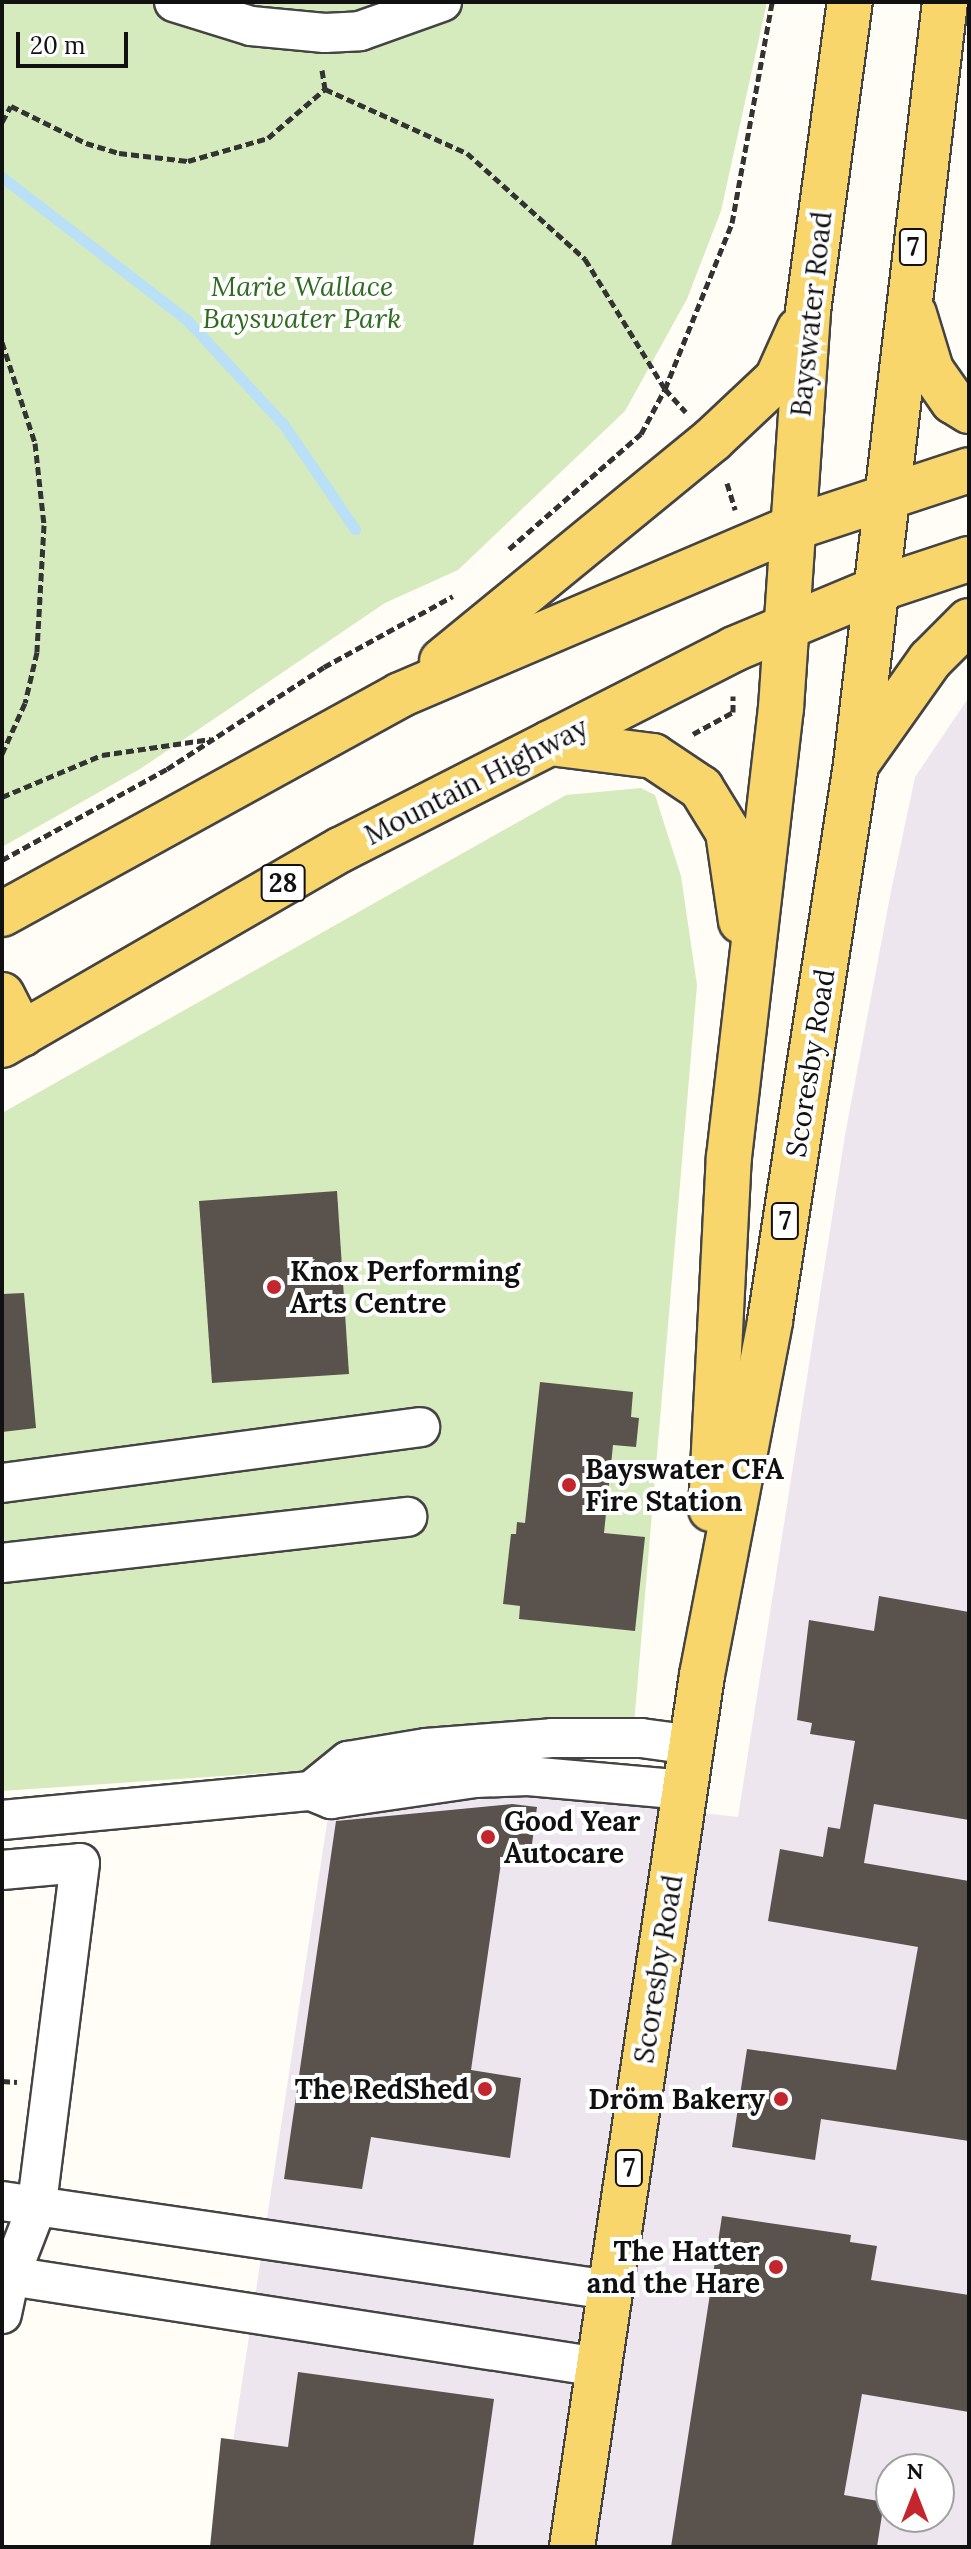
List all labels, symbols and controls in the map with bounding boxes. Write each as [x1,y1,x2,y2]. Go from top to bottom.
scale bar [20,16,132,66]
text: 20 m [30,30,86,61]
street label: Bayswater Road [784,210,838,418]
road number: 7 [897,225,929,269]
park label: Marie Wallace Bayswater Park [202,269,402,335]
street label: Mountain Highway [359,710,593,852]
road number: 28 [259,861,307,905]
street label: Scoresby Road [779,966,841,1160]
road number: 7 [769,1199,801,1243]
place label: Knox Performing Arts Centre [290,1254,520,1320]
marker: Knox Performing Arts Centre [265,1278,283,1296]
place label: Bayswater CFA Fire Station [585,1452,784,1518]
marker: Bayswater CFA Fire Station [560,1476,578,1494]
place label: Good Year Autocare [504,1804,640,1870]
marker: Good Year Autocare [479,1828,497,1846]
street label: Scoresby Road [627,1872,689,2066]
place label: The RedShed [295,2072,469,2106]
marker: The RedShed [476,2080,494,2098]
place label: Dröm Bakery [588,2082,765,2116]
marker: Dröm Bakery [772,2090,790,2108]
road number: 7 [613,2146,645,2190]
place label: The Hatter and the Hare [587,2234,760,2300]
marker: The Hatter and the Hare [767,2258,785,2276]
north arrow [875,2453,955,2533]
text: N [906,2457,924,2485]

